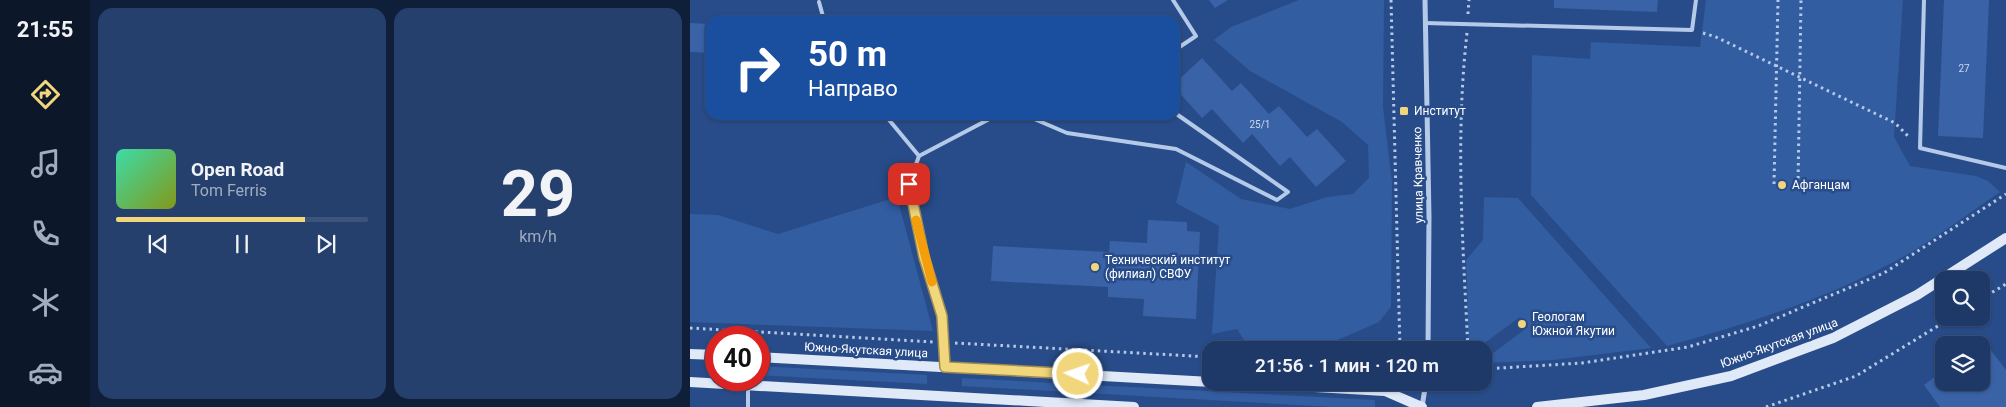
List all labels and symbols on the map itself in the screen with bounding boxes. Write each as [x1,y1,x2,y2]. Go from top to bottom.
house number: 27 [1958,63,1970,74]
place label: Институт [1414,104,1466,118]
marker: Институт [1398,105,1410,117]
house number: 25/1 [1250,119,1271,130]
street label: улица Кравченко [1410,126,1426,223]
pin [888,163,930,205]
place label: Афганцам [1792,178,1850,192]
marker: Афганцам [1776,179,1788,191]
place label: Технический институт (филиал) СВФУ [1105,253,1231,281]
marker: Технический институт (филиал) СВФУ [1089,261,1101,273]
place label: Геологам Южной Якутии [1532,310,1615,338]
street label: Южно-Якутская улица [1718,315,1840,371]
marker: Геологам Южной Якутии [1516,318,1528,330]
speed limit sign: 40 [705,326,770,391]
street label: Южно-Якутская улица [804,340,928,360]
position arrow [1051,347,1103,399]

